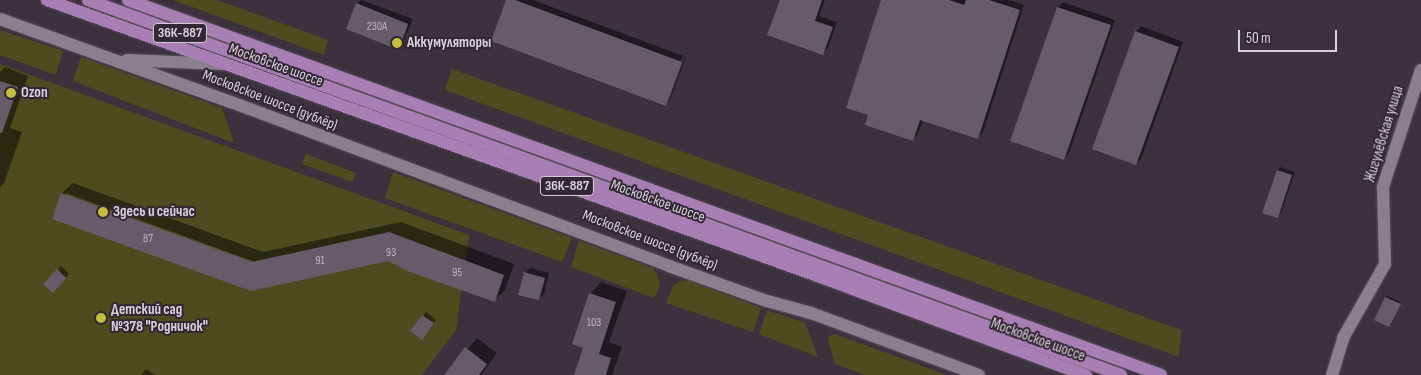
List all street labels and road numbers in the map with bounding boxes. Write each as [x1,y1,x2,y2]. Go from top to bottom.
road number: 36К-887 [152,22,208,44]
street label: Московское шоссе [226,40,326,90]
street label: Московское шоссе (дублёр) [200,66,340,134]
street label: Жигулёвская улица [1361,84,1407,184]
road number: 36К-887 [540,175,594,198]
street label: Московское шоссе [608,176,708,226]
street label: Московское шоссе (дублёр) [580,206,720,274]
street label: Московское шоссе [988,315,1088,365]

